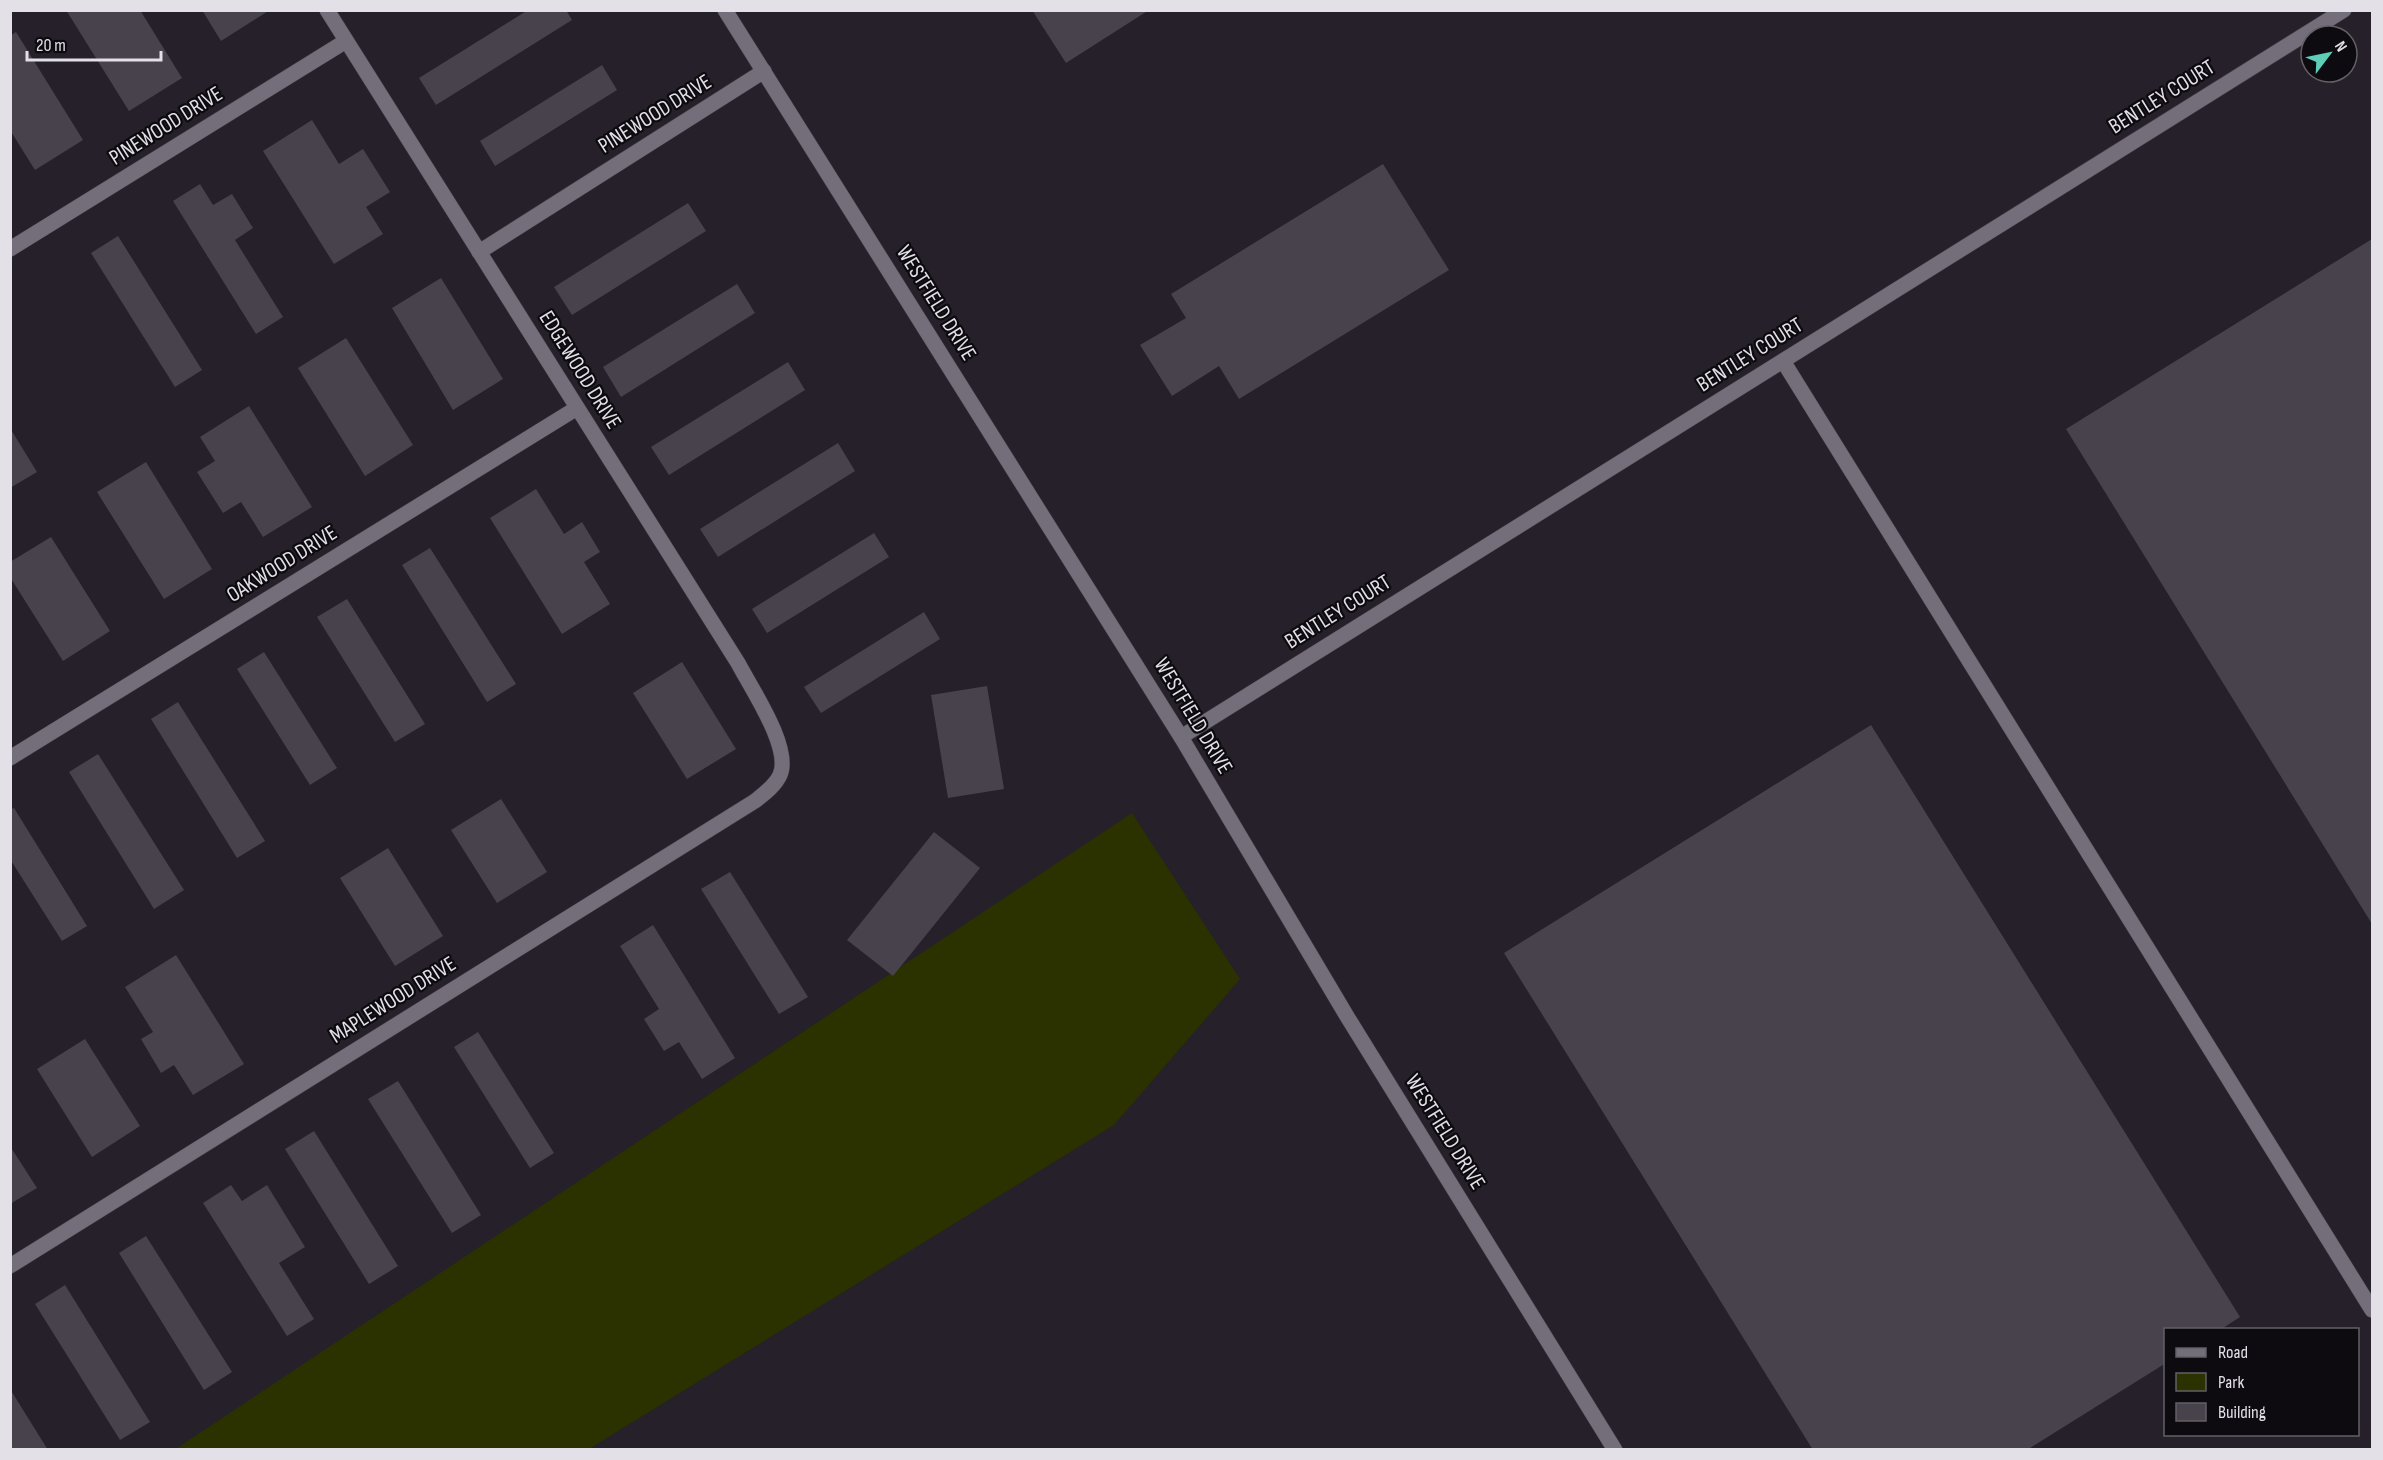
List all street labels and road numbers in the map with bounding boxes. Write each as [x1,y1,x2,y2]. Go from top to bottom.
street label: BENTLEY COURT [2104,54,2220,140]
street label: PINEWOOD DRIVE [593,68,717,160]
street label: PINEWOOD DRIVE [104,80,228,172]
street label: WESTFIELD DRIVE [890,240,982,366]
street label: EDGEWOOD DRIVE [533,306,627,434]
street label: BENTLEY COURT [1692,312,1808,398]
street label: OAKWOOD DRIVE [222,519,342,609]
street label: BENTLEY COURT [1280,569,1396,655]
street label: WESTFIELD DRIVE [1148,653,1238,779]
street label: MAPLEWOOD DRIVE [325,951,461,1049]
street label: WESTFIELD DRIVE [1399,1069,1491,1195]

